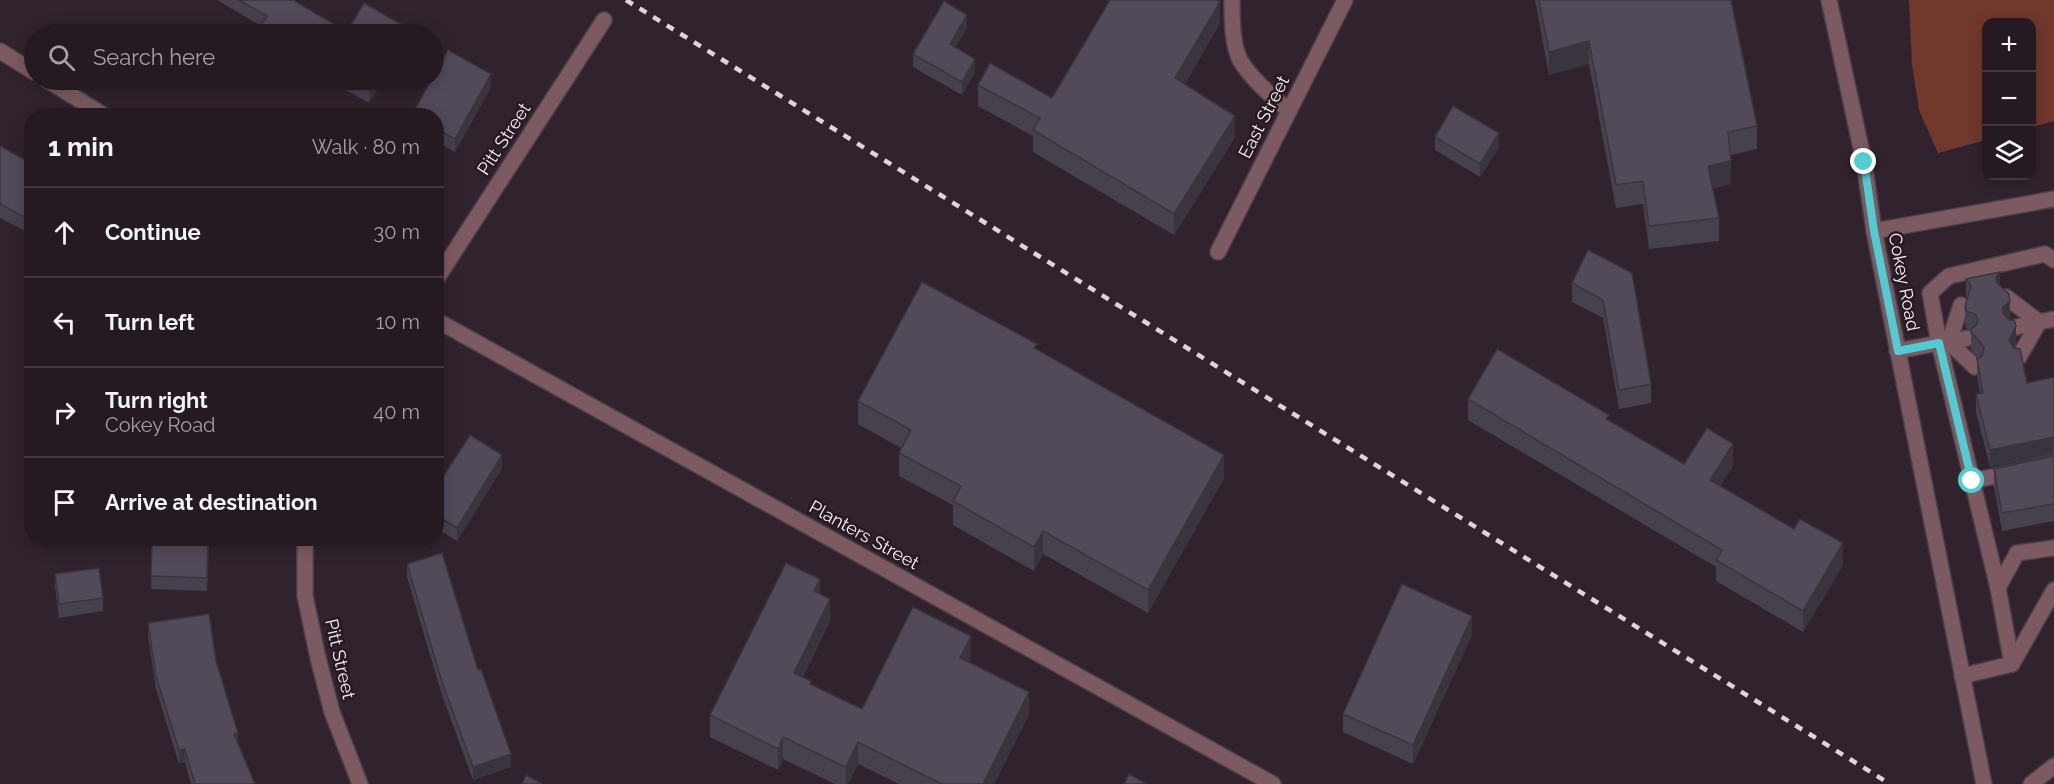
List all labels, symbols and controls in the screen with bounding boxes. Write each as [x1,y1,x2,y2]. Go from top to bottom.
map controls [1982,18,2036,180]
button: + [1982,18,2036,72]
search box [24,24,444,90]
icon: search [45,41,78,74]
text: Search here [93,44,215,70]
street label: East Street [1234,72,1293,162]
button: − [1982,72,2036,126]
street label: Pitt Street [473,99,535,179]
button: layers [1982,126,2036,180]
text: 1 min [48,132,114,162]
text: Walk · 80 m [312,135,420,159]
route end [1850,148,1876,174]
icon: ahead [48,216,81,249]
text: Continue [105,219,201,245]
text: 30 m [374,220,420,244]
street label: Cokey Road [1885,231,1924,333]
icon: left [48,306,81,339]
text: Turn left [105,309,195,335]
text: 10 m [376,310,420,334]
text: Turn right [105,387,208,413]
icon: right [48,396,81,429]
text: 40 m [373,400,420,424]
text: Cokey Road [105,413,216,437]
route start [1958,467,1984,493]
icon: arrive [48,486,81,519]
text: Arrive at destination [105,489,318,515]
street label: Planters Street [806,496,923,573]
street label: Pitt Street [321,617,360,701]

